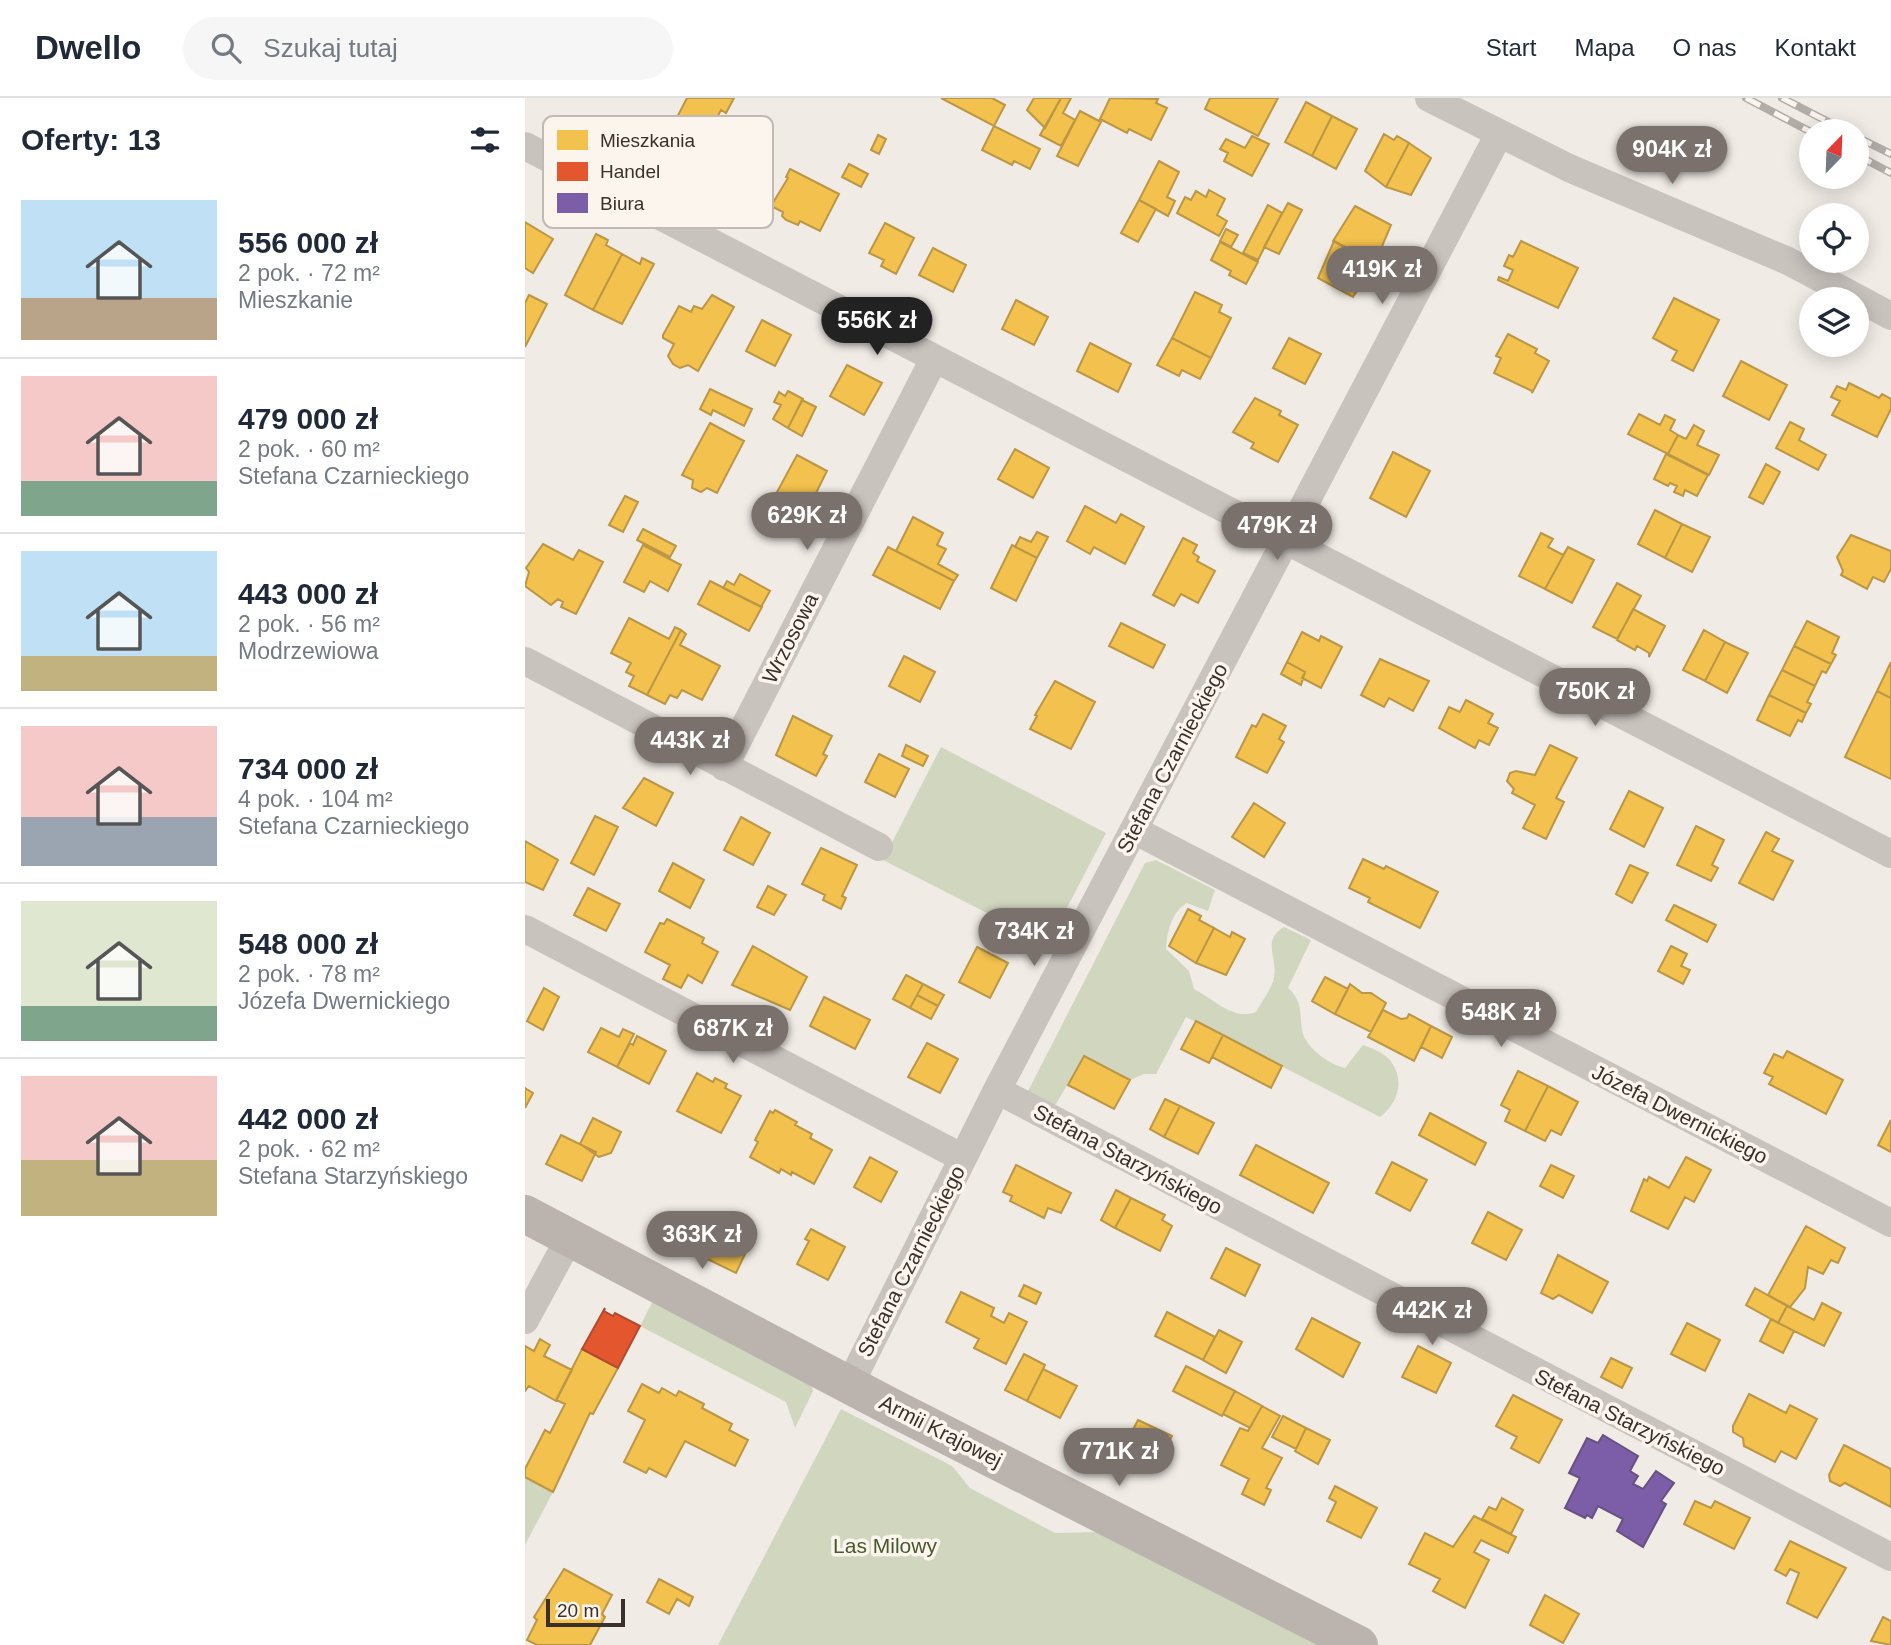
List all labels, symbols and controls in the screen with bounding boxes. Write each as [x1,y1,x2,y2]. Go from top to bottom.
search box [183,17,673,80]
text: Dwello [35,29,141,66]
icon: search [207,29,245,67]
text: Szukaj tutaj [263,33,398,63]
text: Start [1486,34,1537,61]
text: Mapa [1575,34,1635,61]
text: O nas [1673,34,1737,61]
text: Kontakt [1775,34,1856,61]
legend [543,116,773,228]
north arrow [1799,119,1869,189]
map controls [1799,119,1869,357]
icon: filters [466,121,504,159]
text: Oferty: 13 [21,123,161,156]
pin: 904K zł [1607,126,1737,186]
text: Mieszkania [600,130,695,151]
text: 904K zł [1632,136,1712,162]
text: Handel [600,161,660,182]
text: Biura [600,193,645,214]
button: locate [1799,203,1869,273]
text: 556 000 zł [238,226,378,259]
icon: home [77,228,161,312]
pin: 419K zł [1317,246,1447,306]
text: 419K zł [1342,256,1422,282]
text: 2 pok. · 72 m² [238,260,380,286]
text: Mieszkanie [238,287,353,313]
button: layers [1799,287,1869,357]
pin: 556K zł [812,298,942,357]
text: 556K zł [837,307,917,333]
text: 479 000 zł [238,402,378,435]
icon: home [77,404,161,488]
text: 2 pok. · 60 m² [238,436,380,462]
text: Stefana Czarnieckiego [238,463,469,489]
pin: 629K zł [742,492,872,552]
text: 629K zł [767,502,847,528]
pin: 479K zł [1212,503,1342,562]
text: 479K zł [1237,512,1317,538]
text: 443 000 zł [238,577,378,610]
icon: home [77,579,161,663]
street label: Wrzosowa [758,589,823,687]
text: 2 pok. · 56 m² [238,611,380,637]
text: Modrzewiowa [238,638,379,664]
street label: Stefana Czarnieckiego [1112,659,1232,857]
pin: 750K zł [1530,668,1660,728]
text: 750K zł [1555,678,1635,704]
pin: 443K zł [625,718,755,777]
text: 443K zł [650,727,730,753]
text: 734 000 zł [238,752,378,785]
icon: home [77,754,161,838]
text: 4 pok. · 104 m² [238,786,393,812]
text: Stefana Czarnieckiego [238,813,469,839]
pin: 734K zł [969,908,1099,968]
text: 734K zł [994,918,1074,944]
text: 548 000 zł [238,927,378,960]
icon: home [77,929,161,1013]
text: 2 pok. · 78 m² [238,961,380,987]
text: Józefa Dwernickiego [238,988,450,1014]
pin: 548K zł [1436,990,1566,1049]
text: 548K zł [1461,999,1541,1025]
pin: 687K zł [668,1006,798,1065]
text: 687K zł [693,1015,773,1041]
street label: Józefa Dwernickiego [1588,1060,1772,1168]
street label: Stefana Starzyńskiego [1030,1100,1226,1218]
text: 442 000 zł [238,1102,378,1135]
icon: home [77,1104,161,1188]
text: 2 pok. · 62 m² [238,1136,380,1162]
street label: Stefana Czarnieckiego [853,1162,969,1360]
text: Stefana Starzyńskiego [238,1163,468,1189]
pin: 363K zł [637,1212,767,1271]
text: 363K zł [662,1221,742,1247]
pin: 442K zł [1367,1288,1497,1347]
text: 442K zł [1392,1297,1472,1323]
street label: Stefana Starzyńskiego [1531,1364,1729,1480]
street label: Armii Krajowej [876,1390,1006,1472]
pin: 771K zł [1054,1428,1184,1488]
text: 771K zł [1079,1438,1159,1464]
park label: Las Milowy [833,1534,937,1557]
scale bar [546,1596,625,1628]
text: 20 m [557,1600,599,1621]

